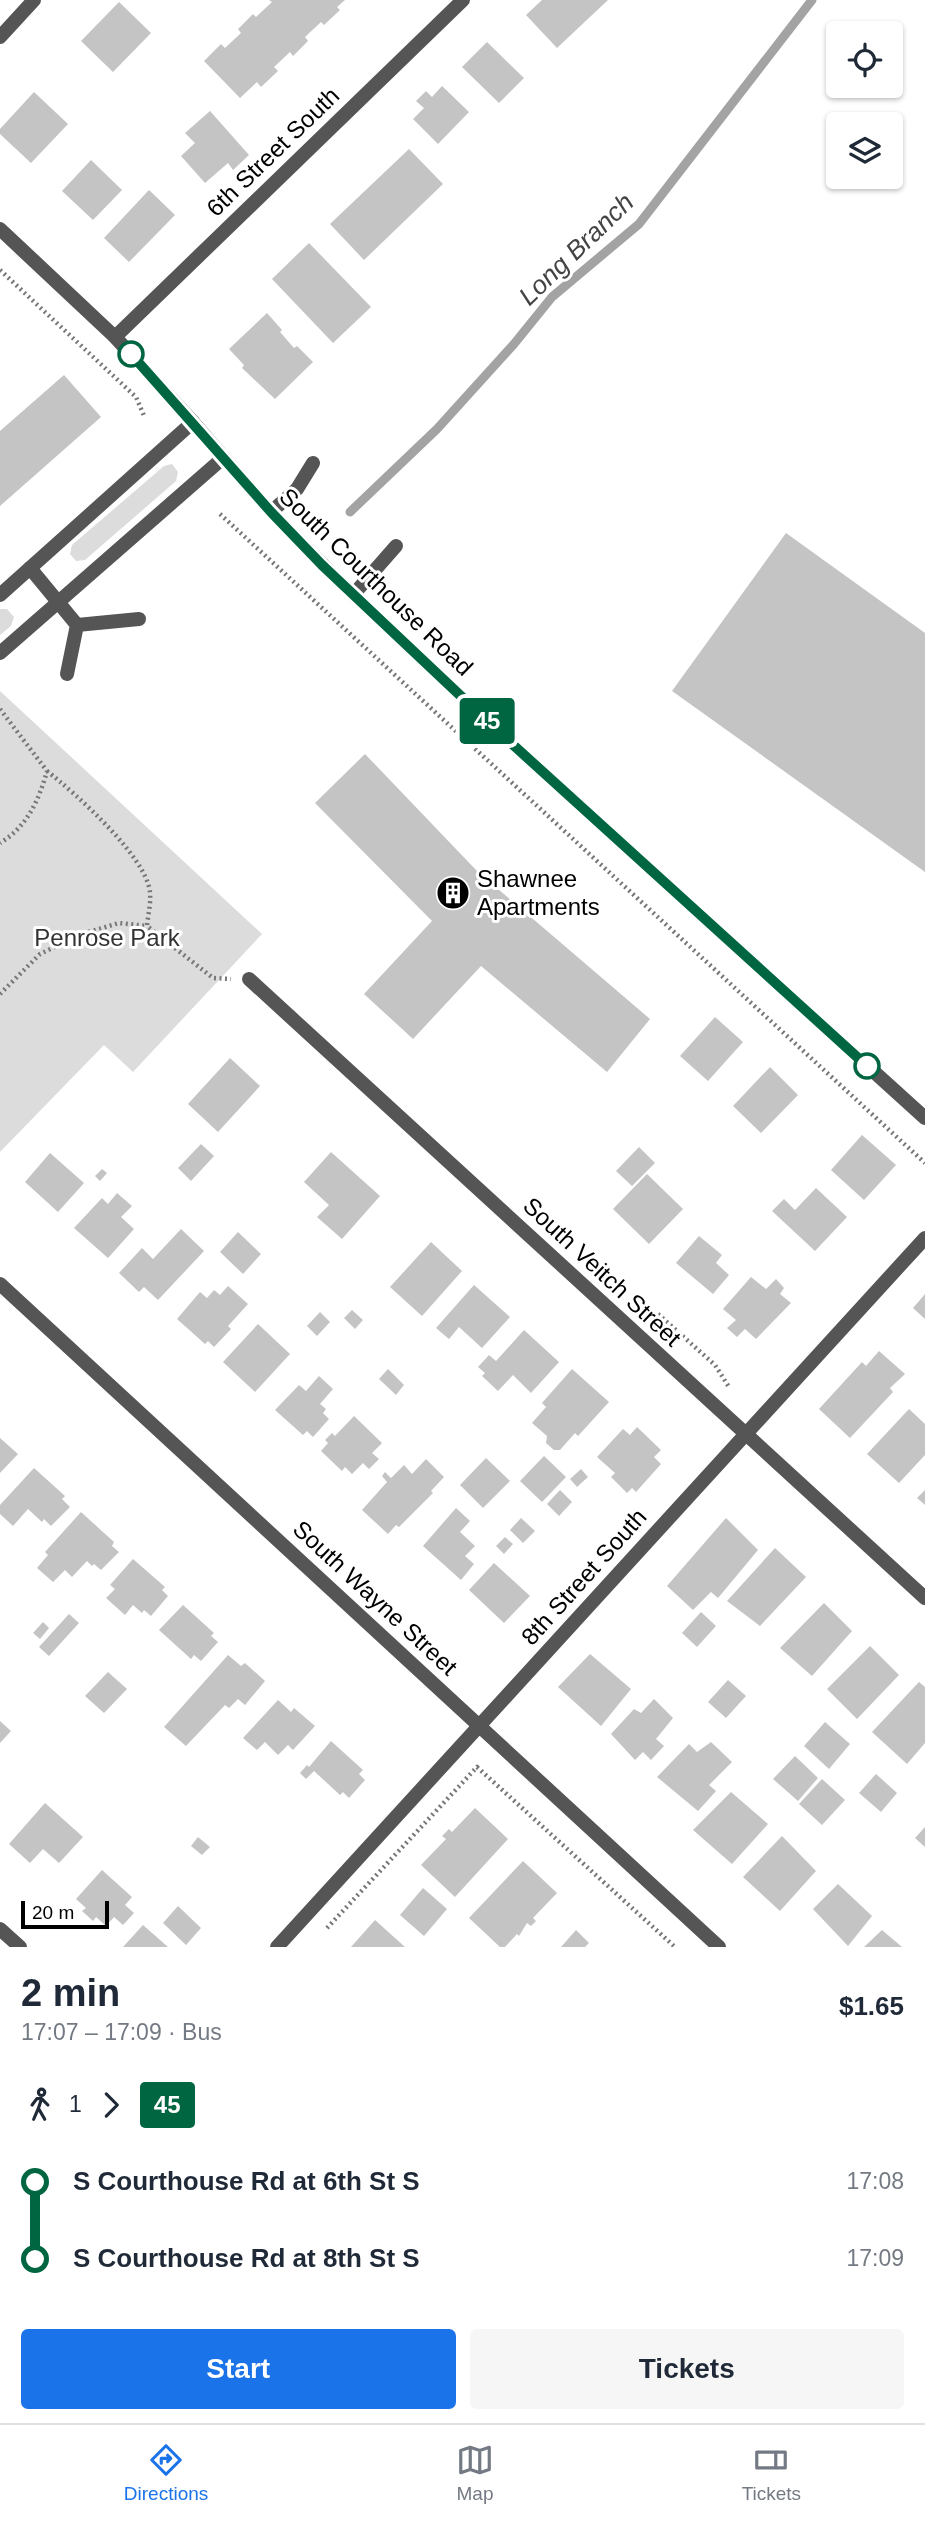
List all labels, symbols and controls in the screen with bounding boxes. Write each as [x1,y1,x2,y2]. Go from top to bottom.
map controls [826,21,903,189]
button: locate [826,21,903,98]
street label: 6th Street South [201,82,344,222]
button: layers [826,112,903,189]
water label: Long Branch [513,187,639,311]
unlabelled marker [118,341,144,367]
street label: South Courthouse Road [274,482,478,681]
line badge: 45 [456,698,518,744]
text: 45 [474,707,500,734]
place label: Shawnee Apartments [477,865,600,920]
building icon: Shawnee Apartments [434,874,472,912]
park label: Penrose Park [34,924,181,951]
unlabelled marker [854,1053,880,1079]
street label: South Veitch Street [518,1192,687,1352]
street label: 8th Street South [516,1503,652,1650]
street label: South Wayne Street [288,1515,463,1681]
scale bar [21,1898,108,1930]
text: 20 m [32,1902,74,1923]
text: 2 min [21,1972,120,2014]
text: $1.65 [839,1991,904,2021]
text: 17:07 – 17:09 · Bus [21,2019,222,2045]
icon: walk [21,2086,59,2124]
icon: forward [92,2086,130,2124]
text: 1 [69,2091,82,2117]
text: 45 [154,2091,181,2118]
text: S Courthouse Rd at 6th St S [73,2166,420,2196]
text: 17:08 [846,2168,904,2194]
text: S Courthouse Rd at 8th St S [73,2243,420,2273]
text: 17:09 [846,2245,904,2271]
button: Start [21,2329,456,2409]
button: Tickets [470,2329,904,2409]
tab: Directions [124,2441,208,2505]
tab: Map [456,2441,494,2505]
tab: Tickets [742,2441,801,2505]

